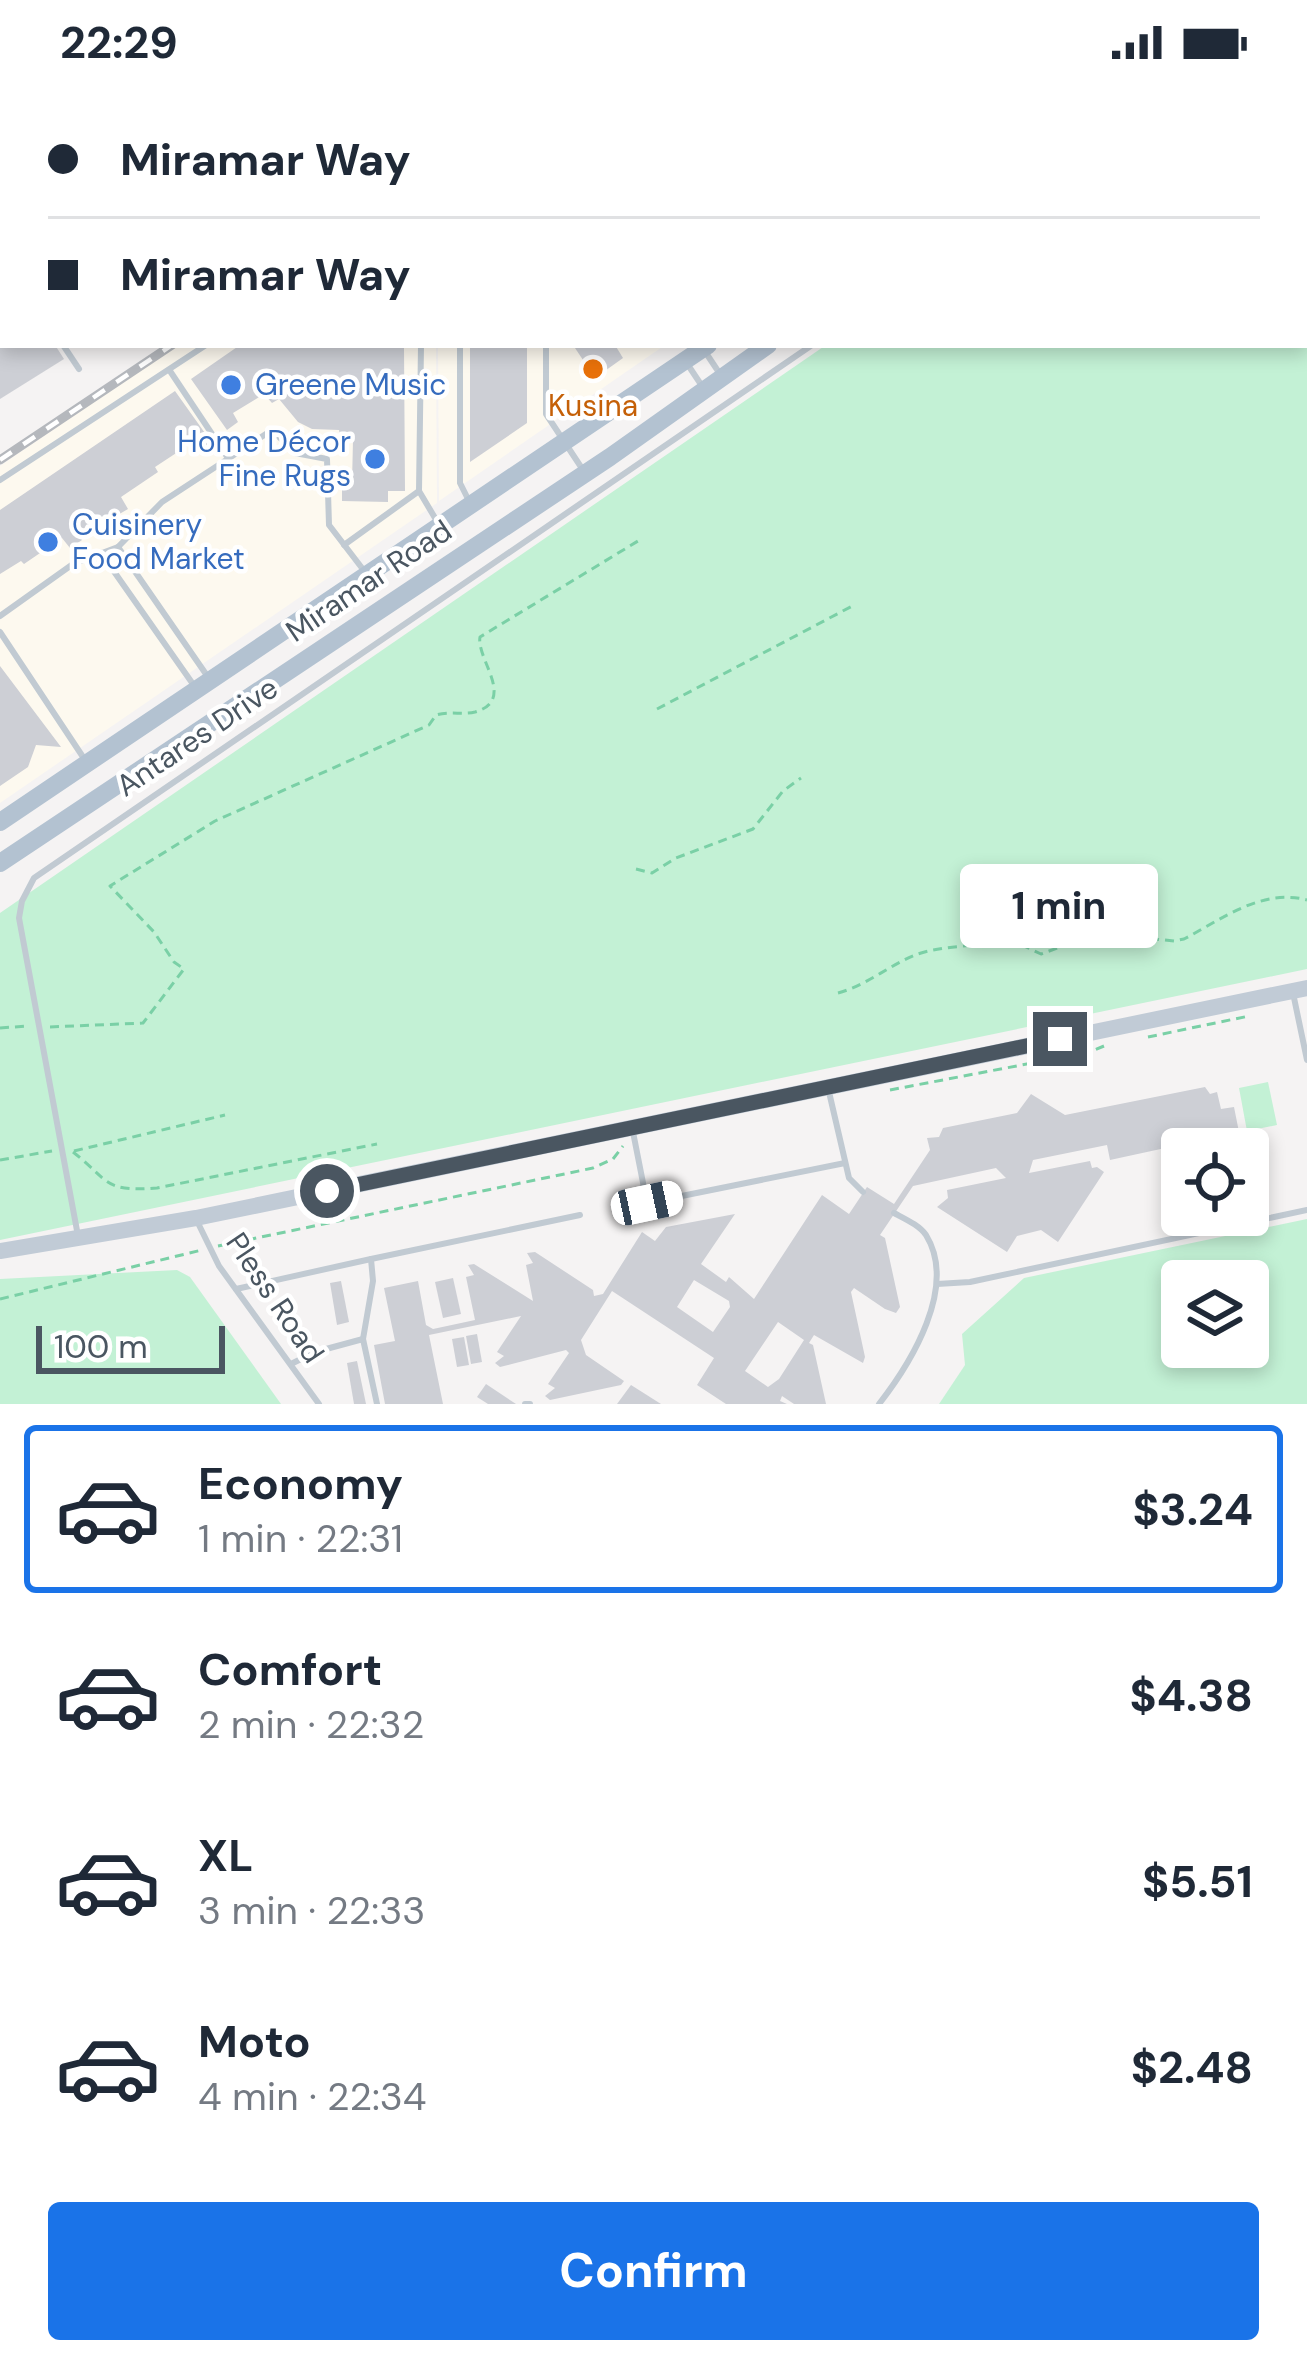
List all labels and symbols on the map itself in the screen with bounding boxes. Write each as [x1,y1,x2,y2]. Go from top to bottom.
marker: Kusina [580,356,606,382]
place label: Greene Music [255,365,446,404]
marker: Greene Music [218,372,244,398]
place label: Kusina [548,386,638,425]
place label: Home Décor Fine Rugs [177,422,351,495]
marker: Home Décor Fine Rugs [362,446,388,472]
place label: Cuisinery Food Market [72,505,245,578]
street label: Miramar Road [278,511,459,650]
marker: Cuisinery Food Market [35,529,61,555]
street label: Antares Drive [108,668,285,805]
callout: 1 min [961,865,1159,949]
route end [1033,1012,1087,1066]
route start [300,1164,354,1218]
car [608,1178,686,1228]
street label: Pless Road [218,1225,333,1370]
scale bar [36,1320,225,1373]

